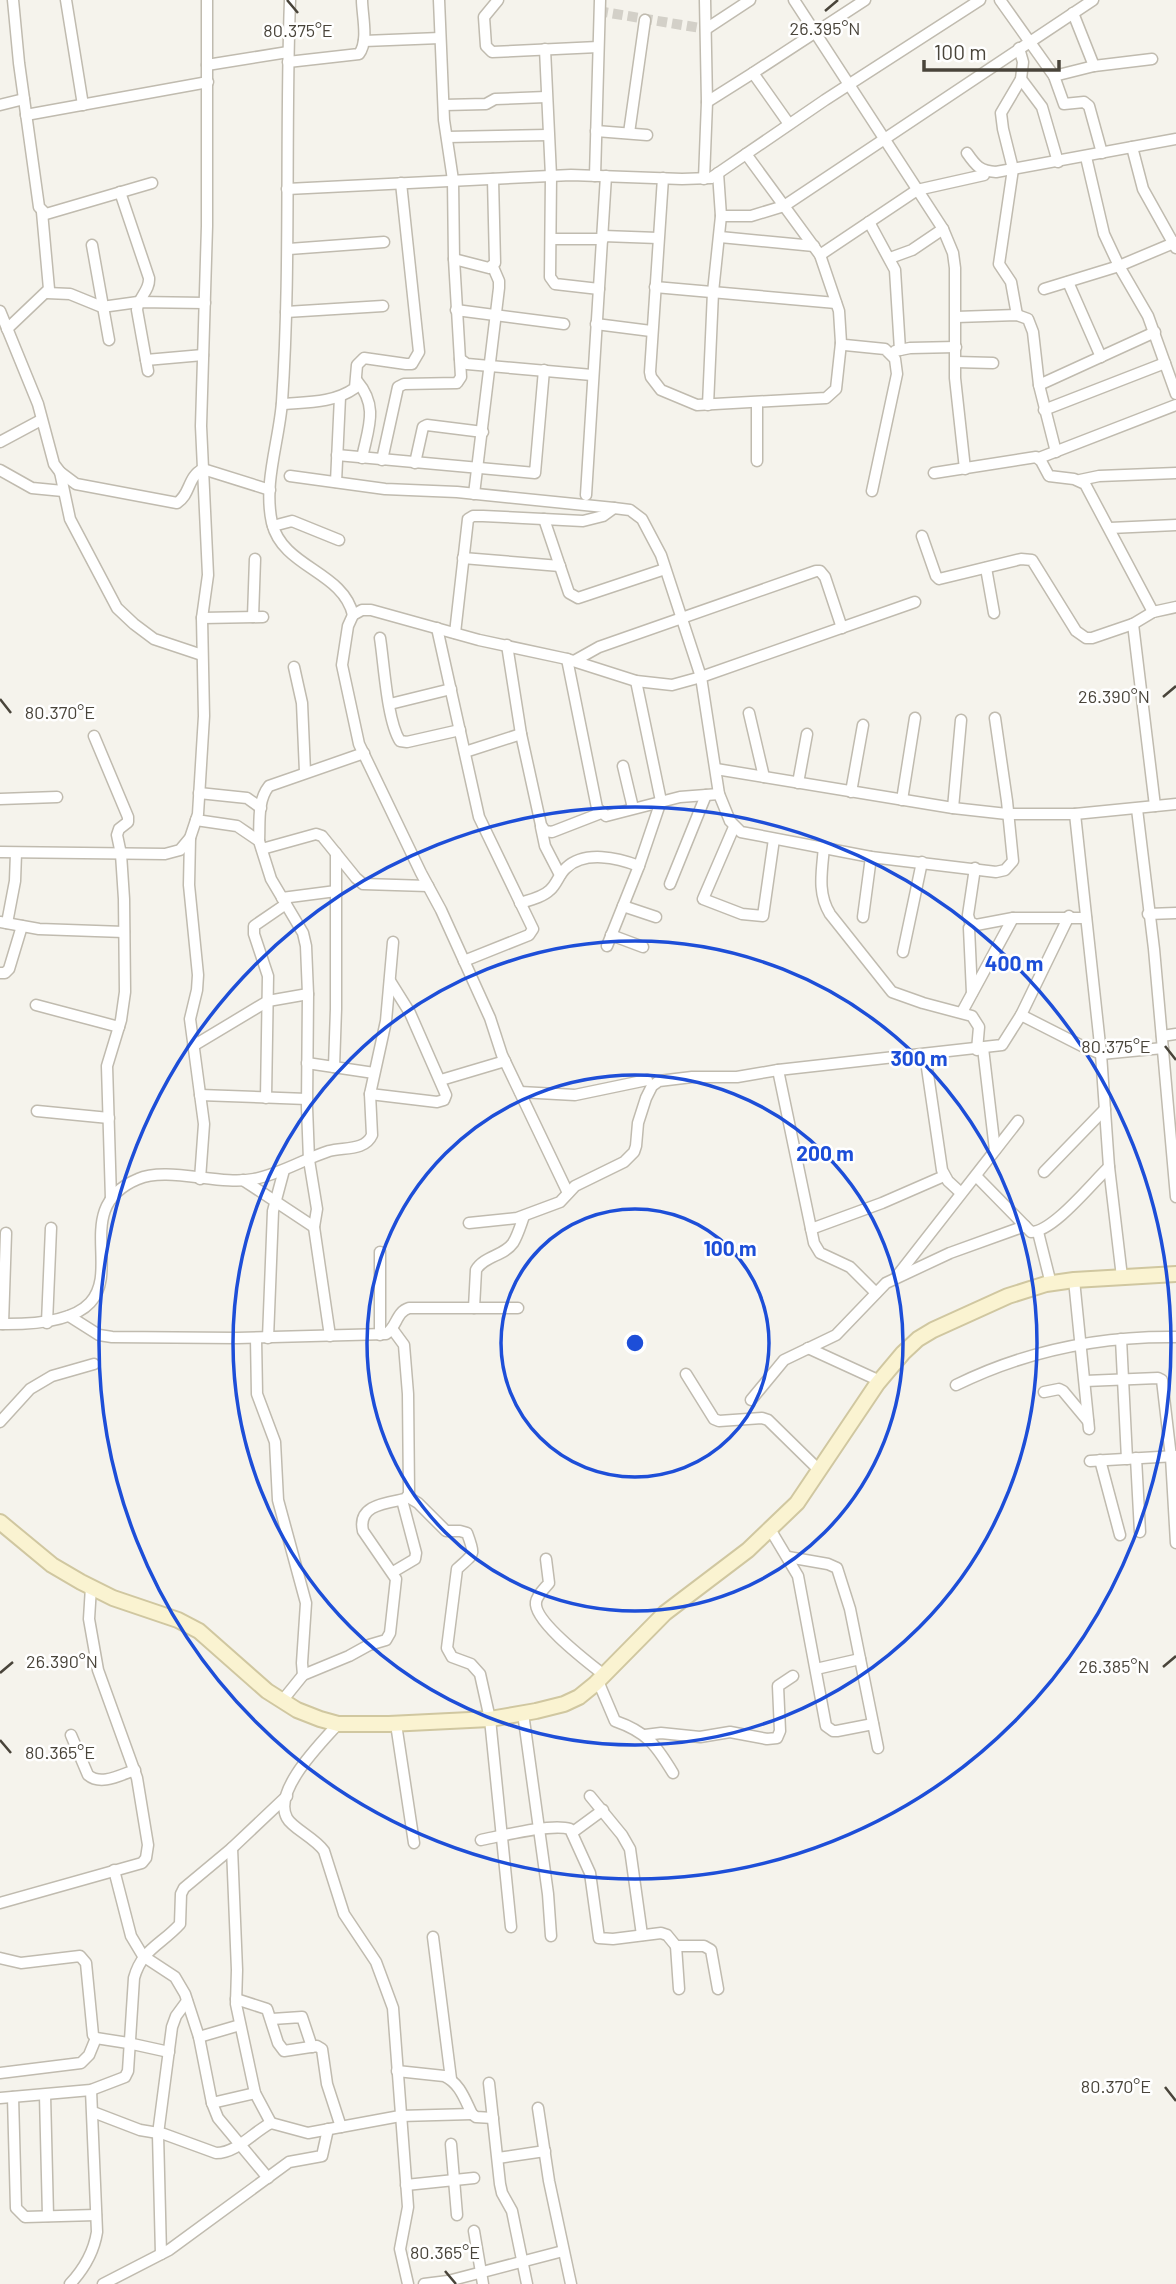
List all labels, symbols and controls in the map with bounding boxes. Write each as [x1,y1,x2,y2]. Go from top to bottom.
text: 26.395°N [790,17,860,39]
text: 80.375°E [263,19,333,41]
scale bar [924,28,1059,72]
text: 100 m [934,39,987,64]
text: 26.390°N [1078,685,1150,707]
text: 80.370°E [25,701,95,723]
text: 400 m [985,950,1043,975]
text: 80.375°E [1081,1035,1151,1057]
text: 300 m [890,1045,948,1070]
text: 200 m [796,1140,854,1165]
text: 100 m [703,1235,757,1260]
centre of rings [623,1331,647,1355]
text: 26.390°N [26,1650,98,1672]
text: 26.385°N [1079,1655,1149,1677]
text: 80.365°E [25,1741,95,1763]
text: 80.370°E [1081,2075,1151,2097]
text: 80.365°E [410,2241,480,2263]

